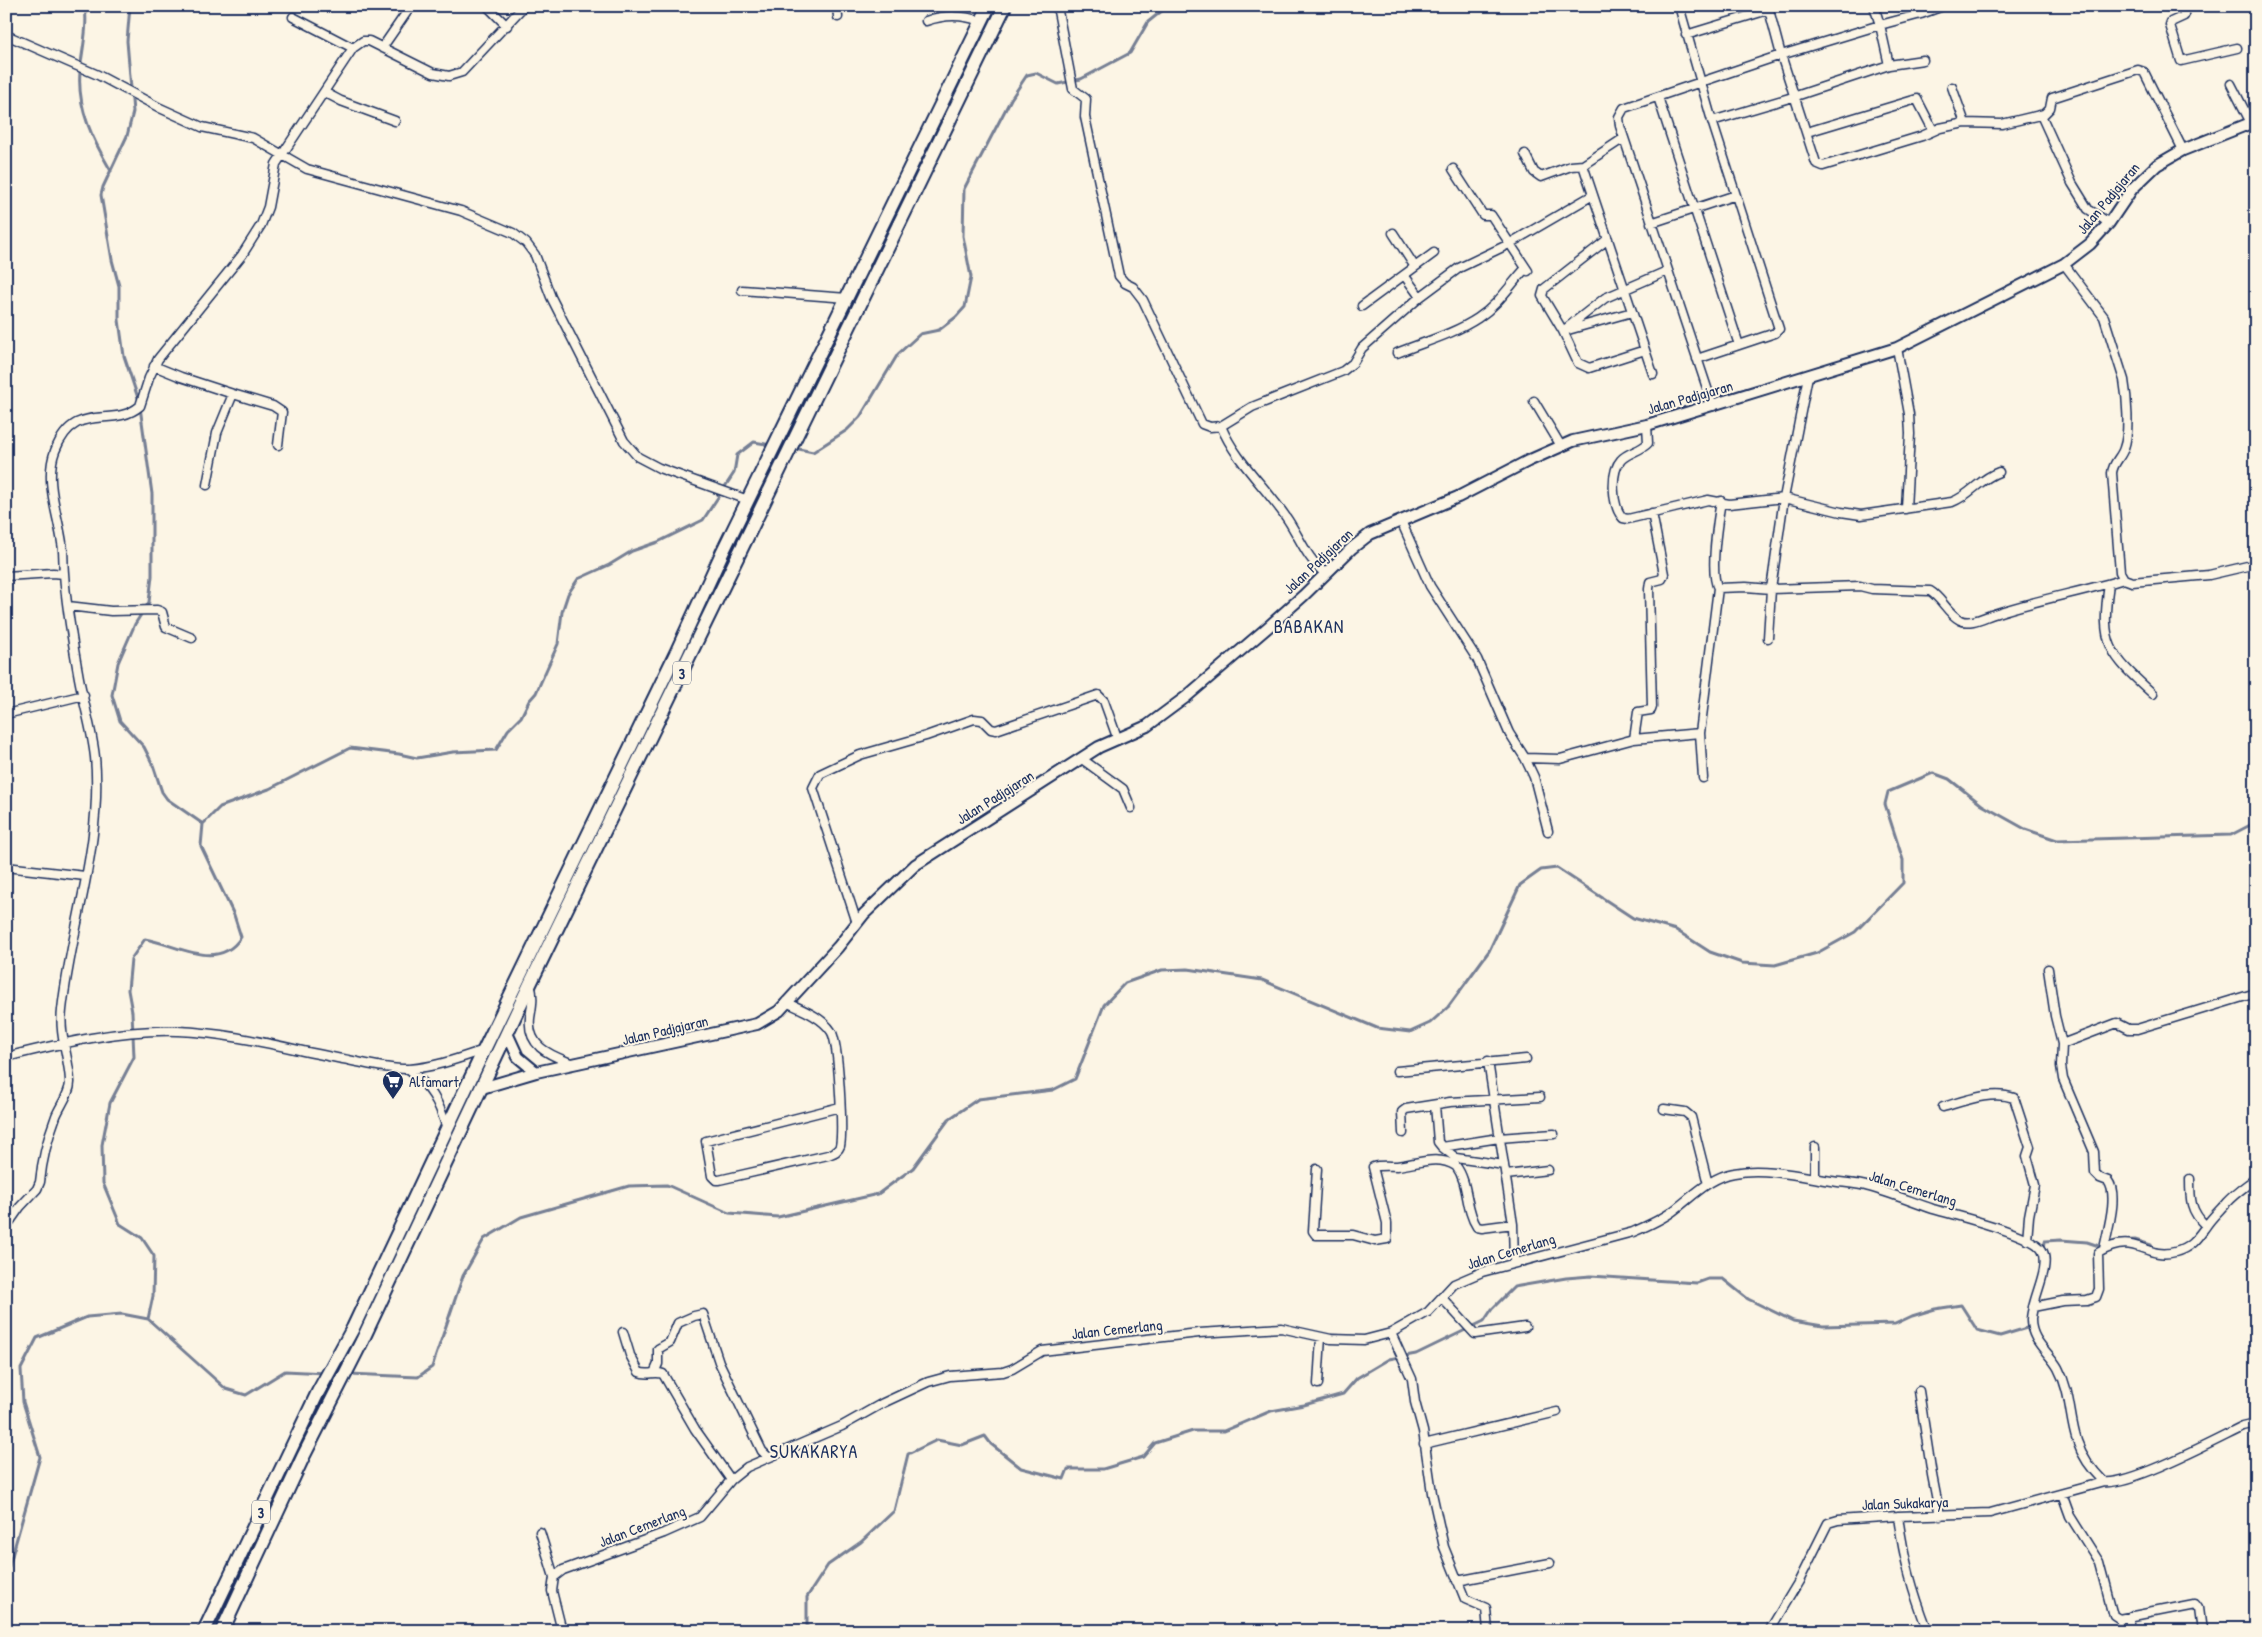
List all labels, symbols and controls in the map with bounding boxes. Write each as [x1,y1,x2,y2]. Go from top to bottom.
street label: Jalan Padjajaran [2072,157,2144,238]
street label: Jalan Padjajaran [1645,375,1735,419]
street label: Jalan Padjajaran [1279,523,1357,599]
district label: BABAKAN [1274,614,1344,639]
road number: 3 [673,661,691,684]
street label: Jalan Padjajaran [952,765,1038,829]
street label: Jalan Padjajaran [620,1010,710,1050]
supermarket icon: Alfamart [381,1069,405,1100]
place label: Alfamart [409,1071,459,1092]
street label: Jalan Cemerlang [1866,1165,1960,1211]
street label: Jalan Cemerlang [1464,1228,1558,1274]
street label: Jalan Cemerlang [1071,1314,1164,1344]
district label: SUKAKARYA [770,1439,858,1464]
street label: Jalan Sukakarya [1861,1491,1949,1515]
road number: 3 [252,1500,270,1524]
street label: Jalan Cemerlang [596,1500,689,1552]

